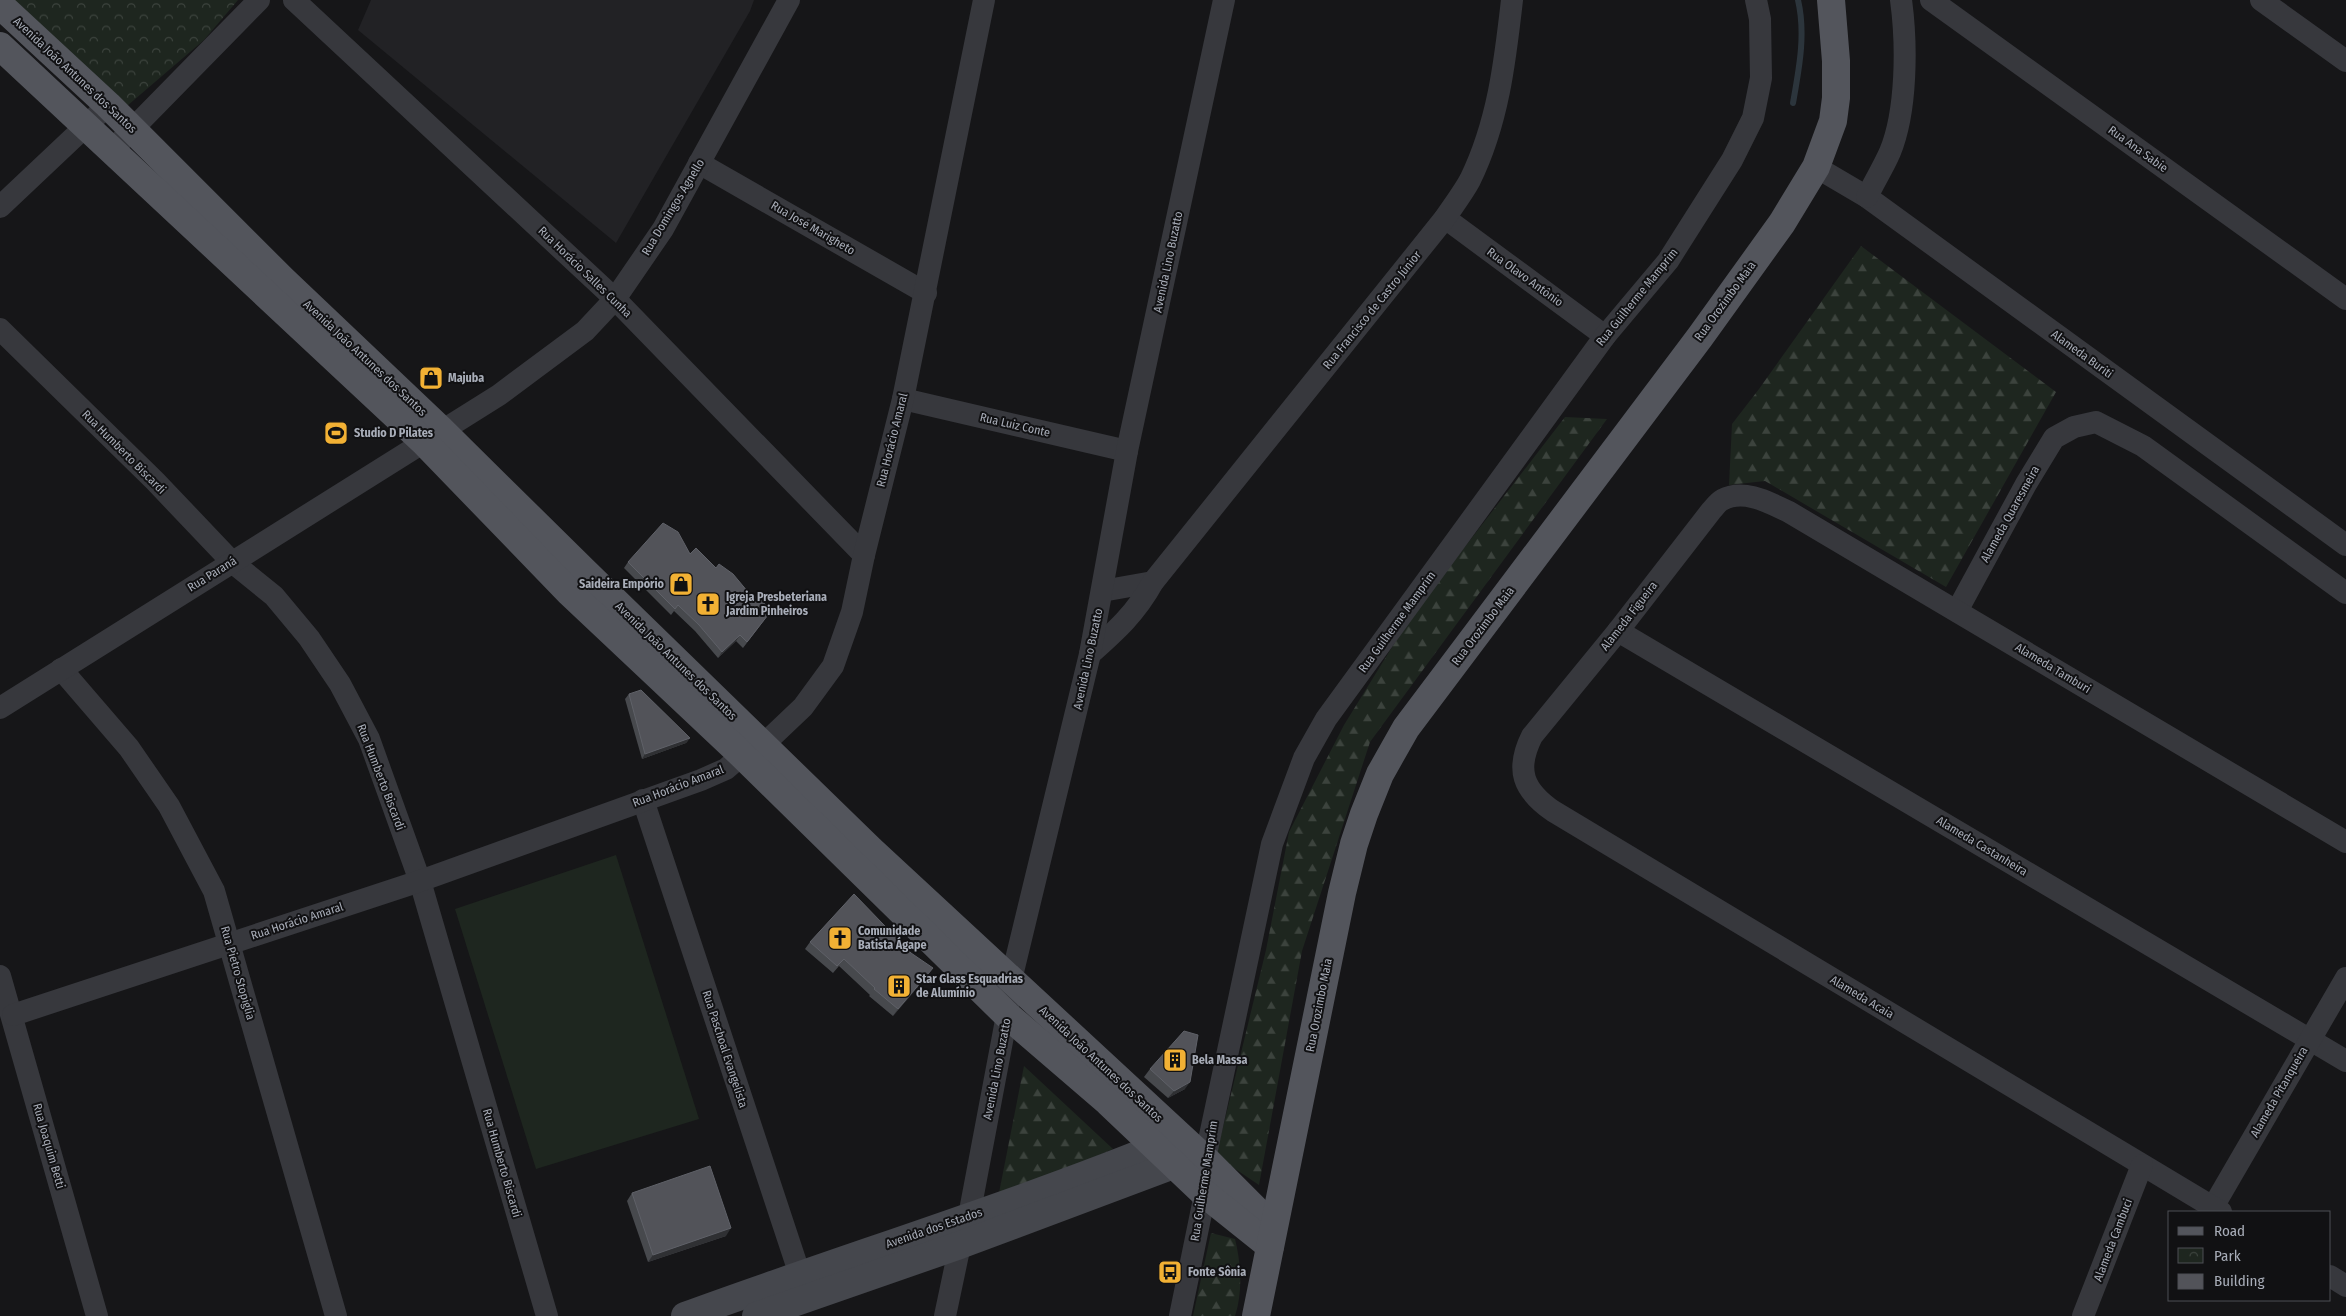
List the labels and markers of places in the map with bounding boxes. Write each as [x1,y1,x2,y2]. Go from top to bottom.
shop icon: Majuba [418,365,444,391]
place label: Majuba [448,371,484,385]
sports icon: Studio D Pilates [323,420,349,446]
place label: Studio D Pilates [354,426,434,440]
shop icon: Saideira Empório [668,571,694,597]
place label: Saideira Empório [579,577,665,591]
place label: Igreja Presbeteriana Jardim Pinheiros [725,590,827,618]
church icon: Igreja Presbeteriana Jardim Pinheiros [695,591,721,617]
place label: Comunidade Batista Ágape [858,924,927,952]
church icon: Comunidade Batista Ágape [827,925,853,951]
place label: Star Glass Esquadrias de Alumínio [916,972,1024,1000]
building icon: Star Glass Esquadrias de Alumínio [886,973,912,999]
building icon: Bela Massa [1162,1047,1188,1073]
place label: Bela Massa [1192,1053,1247,1067]
bus stop icon: Fonte Sônia [1157,1259,1183,1285]
place label: Fonte Sônia [1188,1265,1246,1279]

